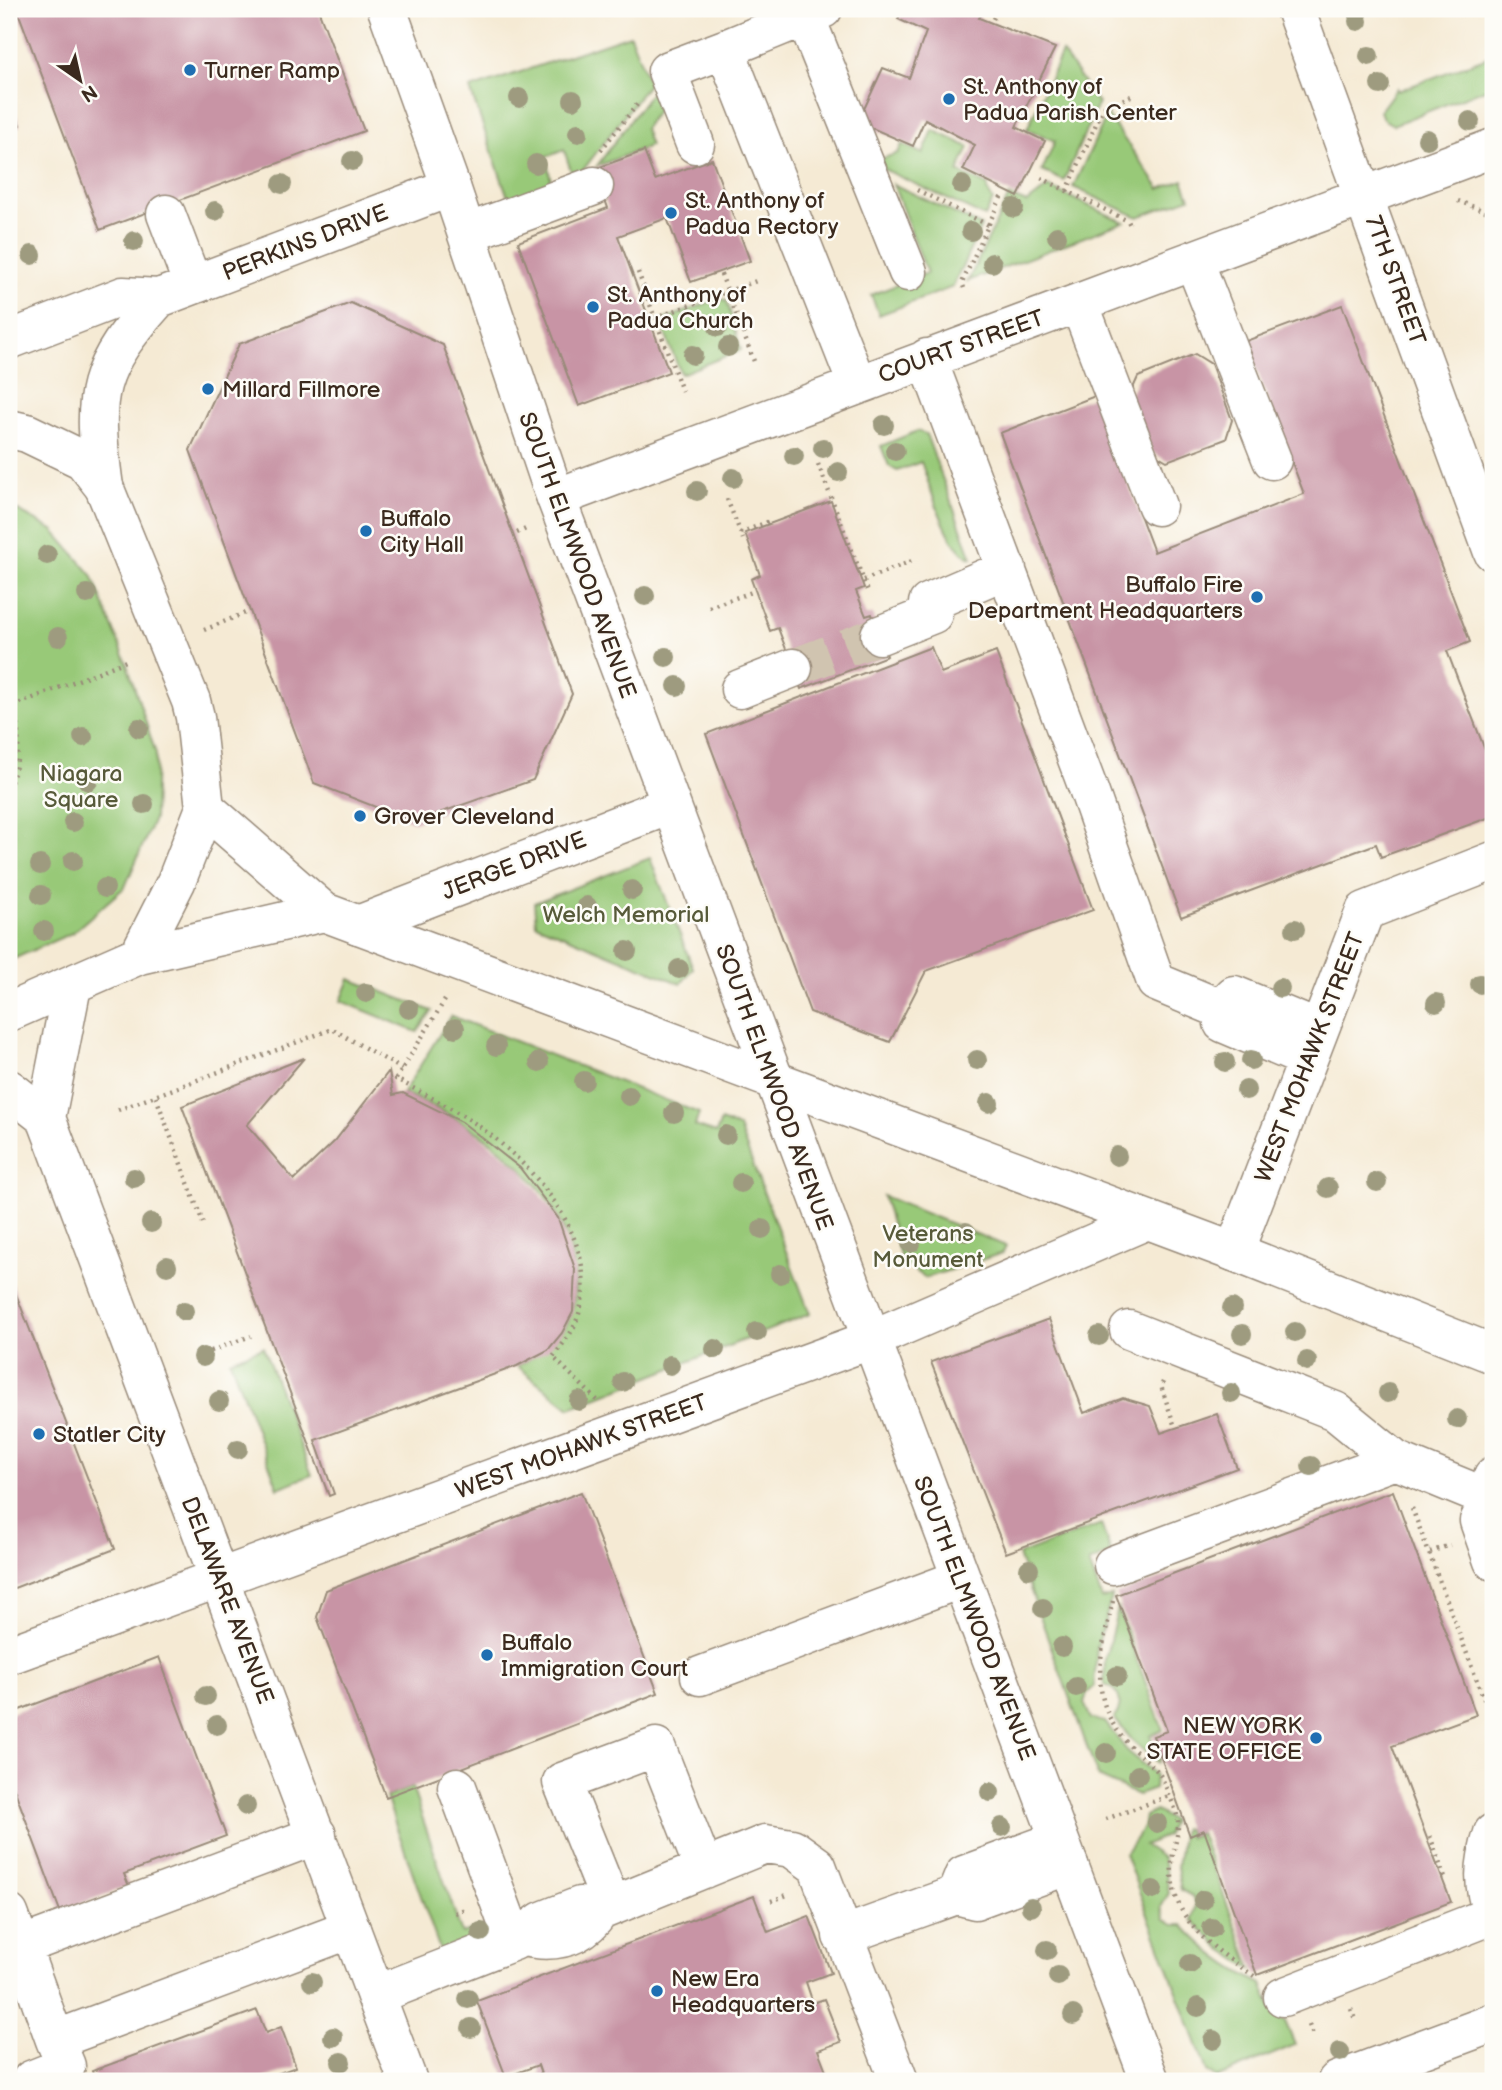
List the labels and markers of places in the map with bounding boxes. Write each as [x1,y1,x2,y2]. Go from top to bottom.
place label: Turner Ramp [204,57,340,85]
marker: Turner Ramp [182,62,198,78]
place label: St. Anthony of Padua Parish Center [963,73,1177,127]
marker: St. Anthony of Padua Parish Center [941,91,957,107]
place label: St. Anthony of Padua Rectory [685,187,839,241]
marker: St. Anthony of Padua Rectory [663,205,679,221]
place label: St. Anthony of Padua Church [607,281,753,335]
marker: St. Anthony of Padua Church [585,299,601,315]
place label: Millard Fillmore [222,376,381,404]
marker: Millard Fillmore [200,381,216,397]
place label: Buffalo City Hall [380,505,464,559]
marker: Buffalo City Hall [358,523,374,539]
place label: Buffalo Fire Department Headquarters [968,571,1243,625]
marker: Buffalo Fire Department Headquarters [1249,589,1265,605]
place label: Grover Cleveland [374,803,554,831]
marker: Grover Cleveland [352,808,368,824]
place label: Statler City [53,1421,166,1449]
marker: Statler City [31,1426,47,1442]
place label: Buffalo Immigration Court [501,1629,688,1683]
marker: Buffalo Immigration Court [479,1647,495,1663]
place label: NEW YORK STATE OFFICE [1147,1712,1302,1766]
marker: NEW YORK STATE OFFICE [1308,1730,1324,1746]
place label: New Era Headquarters [671,1965,815,2019]
marker: New Era Headquarters [649,1983,665,1999]

